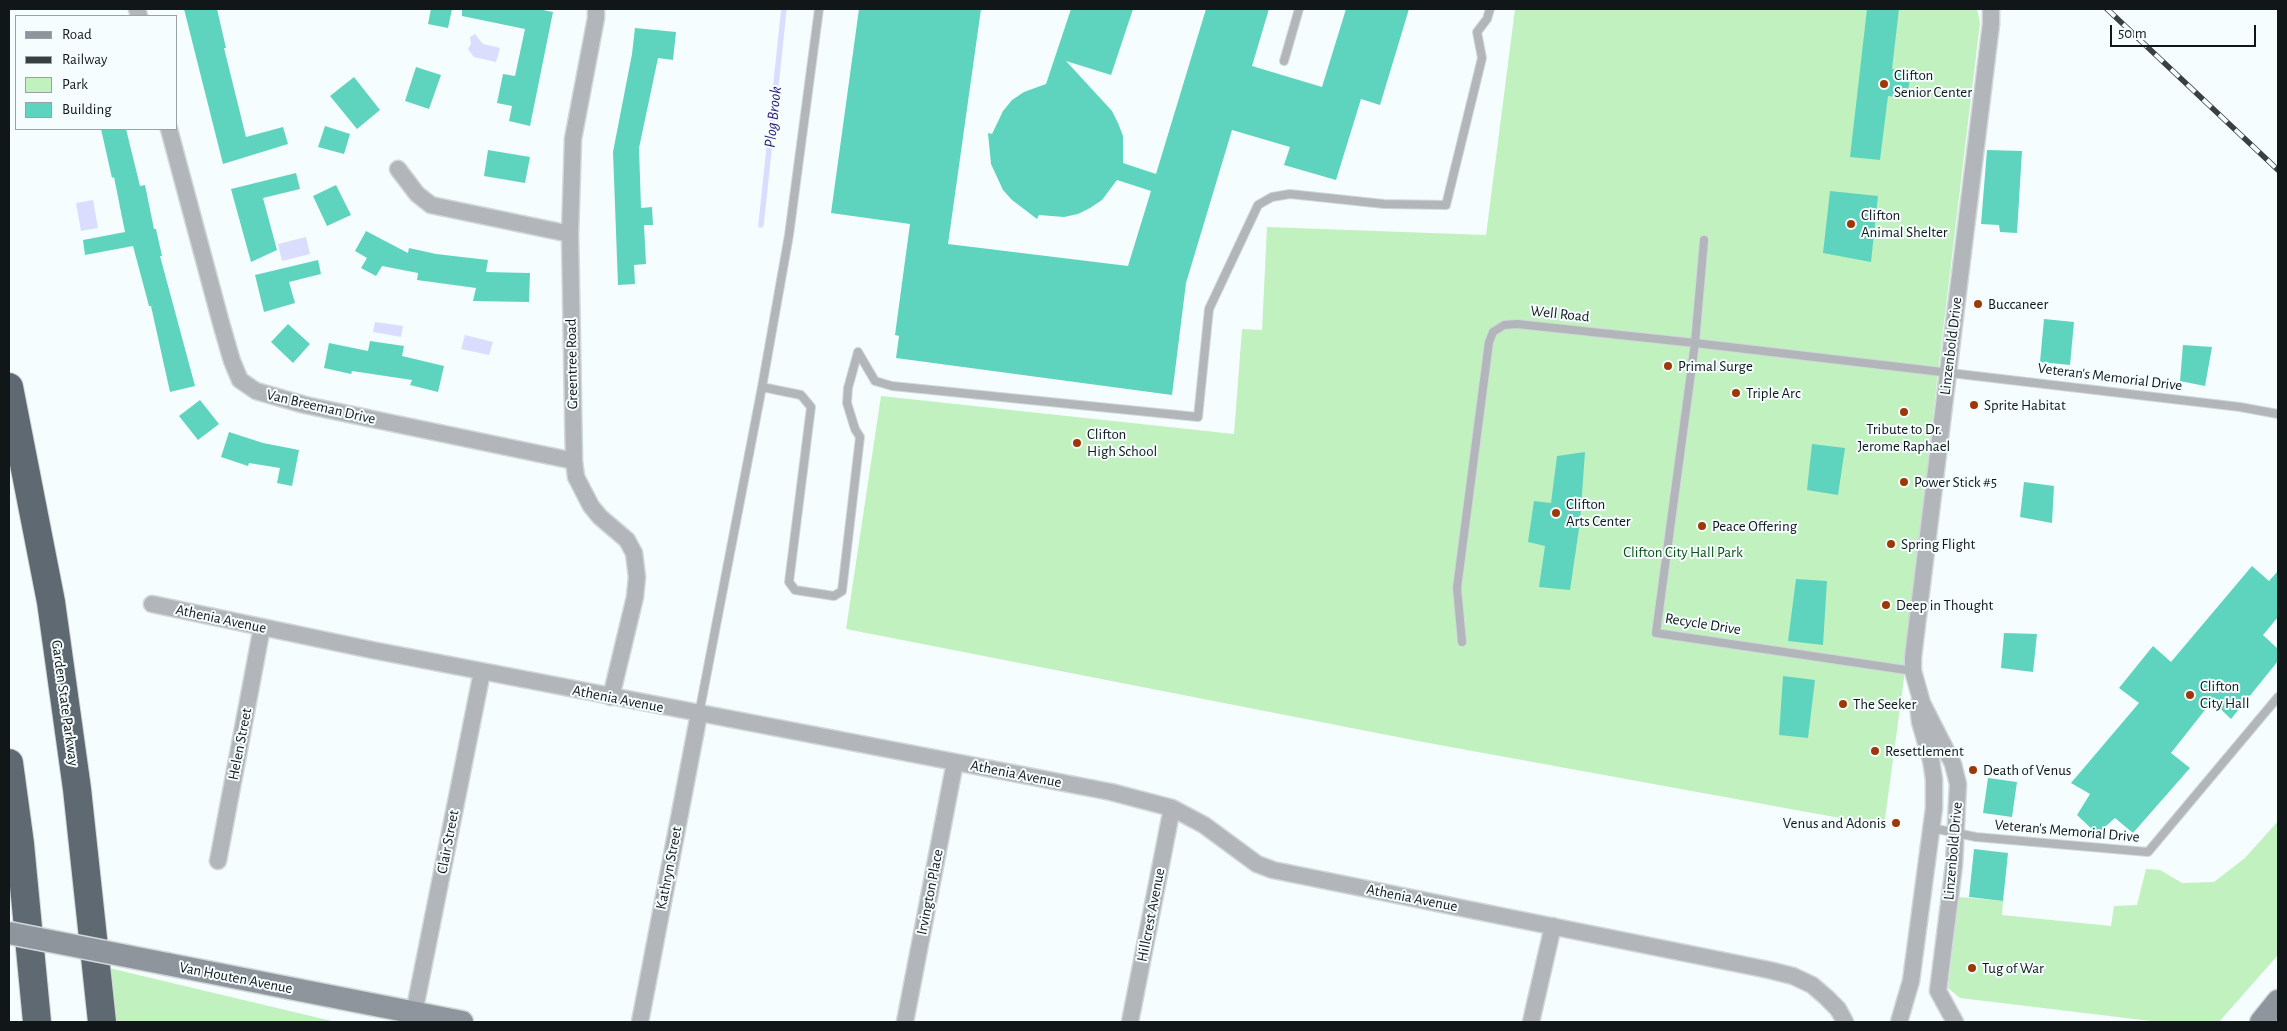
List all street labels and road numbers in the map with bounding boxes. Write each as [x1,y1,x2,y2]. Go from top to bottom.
street label: Linzenbold Drive [1936,296,1966,396]
street label: Well Road [1530,302,1590,326]
street label: Greentree Road [562,318,582,410]
street label: Veteran's Memorial Drive [2037,359,2183,395]
street label: Van Breeman Drive [265,386,377,428]
street label: Athenia Avenue [174,601,268,637]
street label: Recycle Drive [1664,609,1742,639]
street label: Garden State Parkway [47,639,83,767]
street label: Athenia Avenue [571,681,665,717]
street label: Helen Street [224,706,256,782]
street label: Athenia Avenue [969,756,1063,792]
street label: Linzenbold Drive [1940,801,1966,901]
street label: Clair Street [433,809,463,875]
street label: Veteran's Memorial Drive [1994,816,2140,846]
street label: Kathryn Street [652,825,686,911]
street label: Irvington Place [913,848,947,936]
street label: Hillcrest Avenue [1133,867,1169,963]
street label: Athenia Avenue [1365,880,1459,916]
street label: Van Houten Avenue [178,958,294,998]

